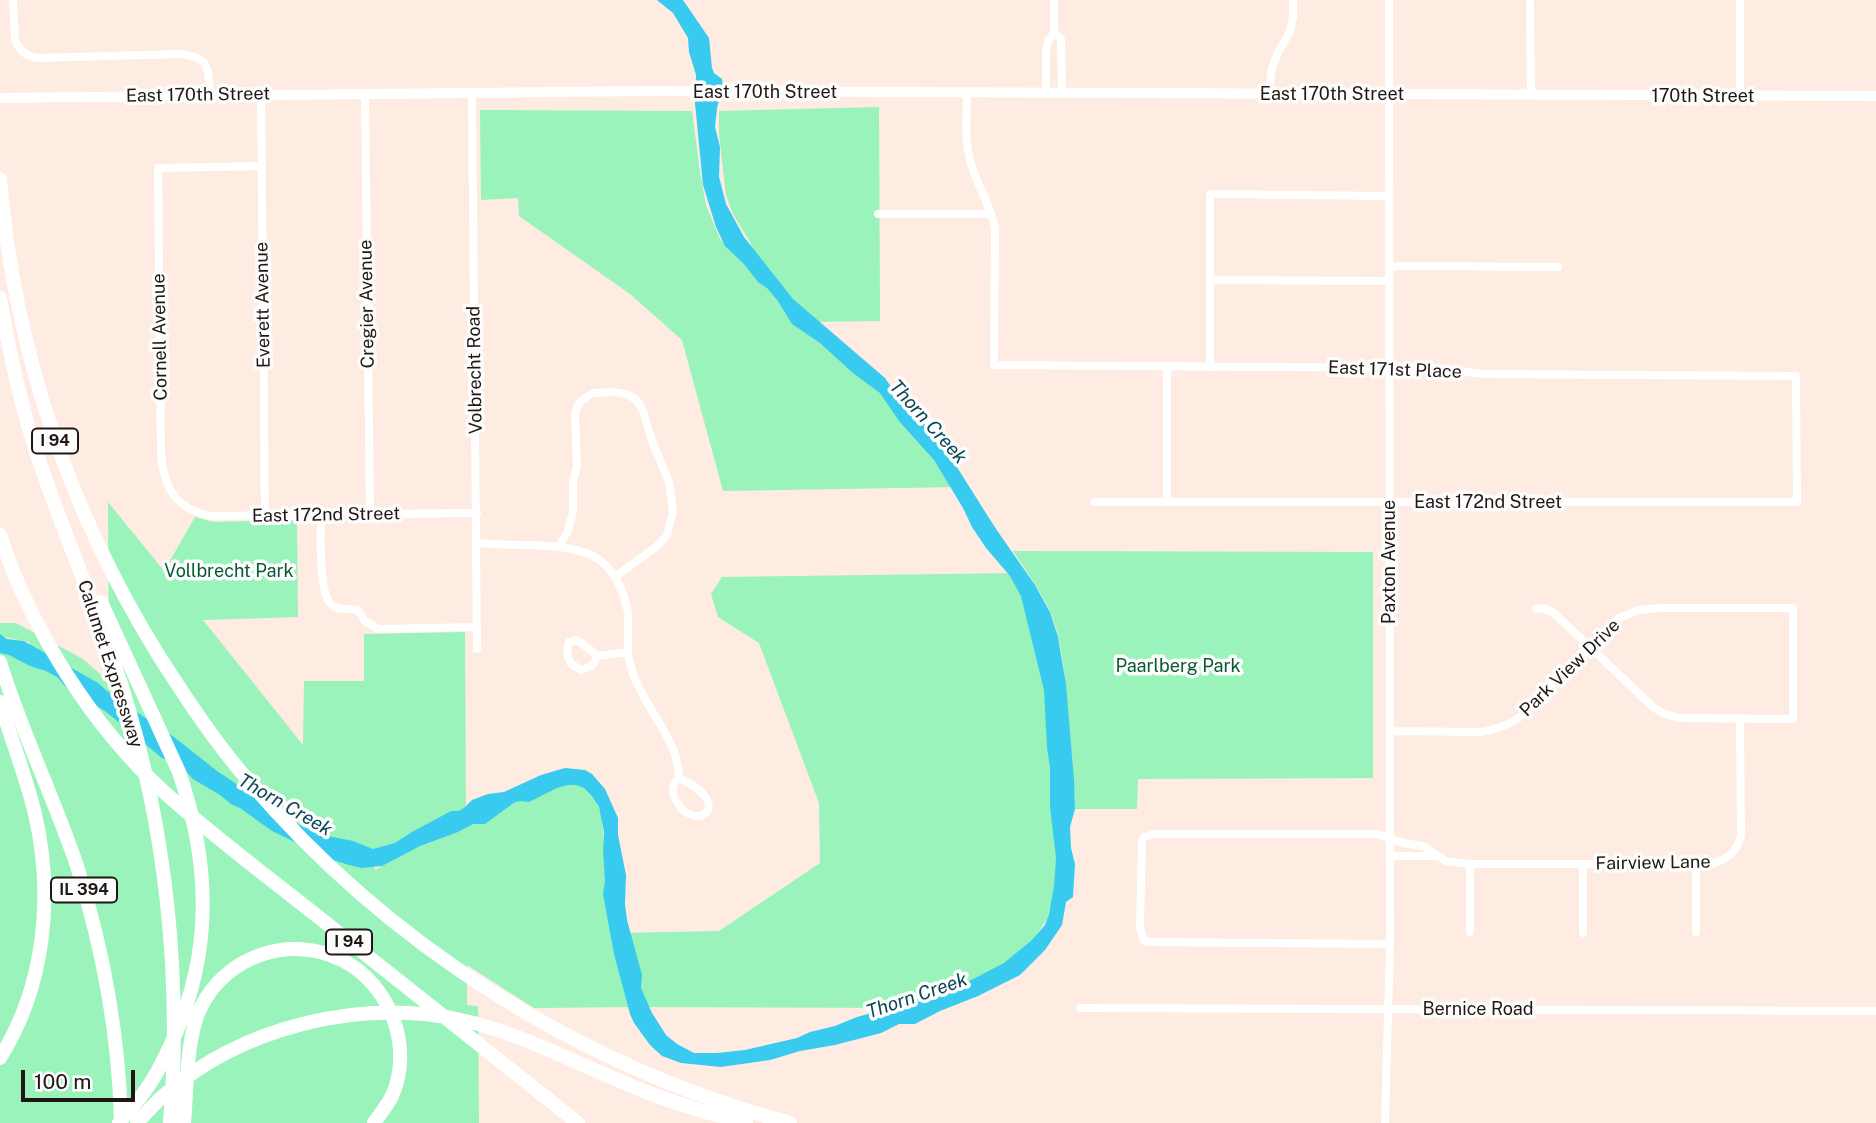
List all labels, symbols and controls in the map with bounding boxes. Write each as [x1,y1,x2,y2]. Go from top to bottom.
street label: East 170th Street [693,81,837,103]
street label: East 170th Street [126,83,270,107]
street label: East 170th Street [1260,83,1404,105]
street label: 170th Street [1651,85,1755,107]
street label: Cregier Avenue [355,240,379,368]
street label: Everett Avenue [251,242,275,368]
street label: Cornell Avenue [148,273,172,401]
street label: Volbrecht Road [463,306,487,434]
street label: East 171st Place [1328,357,1462,383]
water label: Thorn Creek [884,375,972,469]
road number: I 94 [32,428,78,454]
street label: East 172nd Street [1414,491,1562,513]
street label: Paxton Avenue [1378,500,1400,624]
street label: East 172nd Street [252,503,400,527]
park label: Vollbrecht Park [164,560,294,582]
street label: Calumet Expressway [73,578,147,750]
street label: Park View Drive [1515,615,1625,721]
park label: Paarlberg Park [1115,655,1241,677]
water label: Thorn Creek [234,769,336,841]
street label: Fairview Lane [1595,851,1711,875]
road number: IL 394 [51,877,117,902]
road number: I 94 [326,930,372,954]
water label: Thorn Creek [864,968,970,1024]
street label: Bernice Road [1422,998,1534,1020]
scale bar [24,1056,138,1100]
text: 100 m [34,1069,91,1094]

